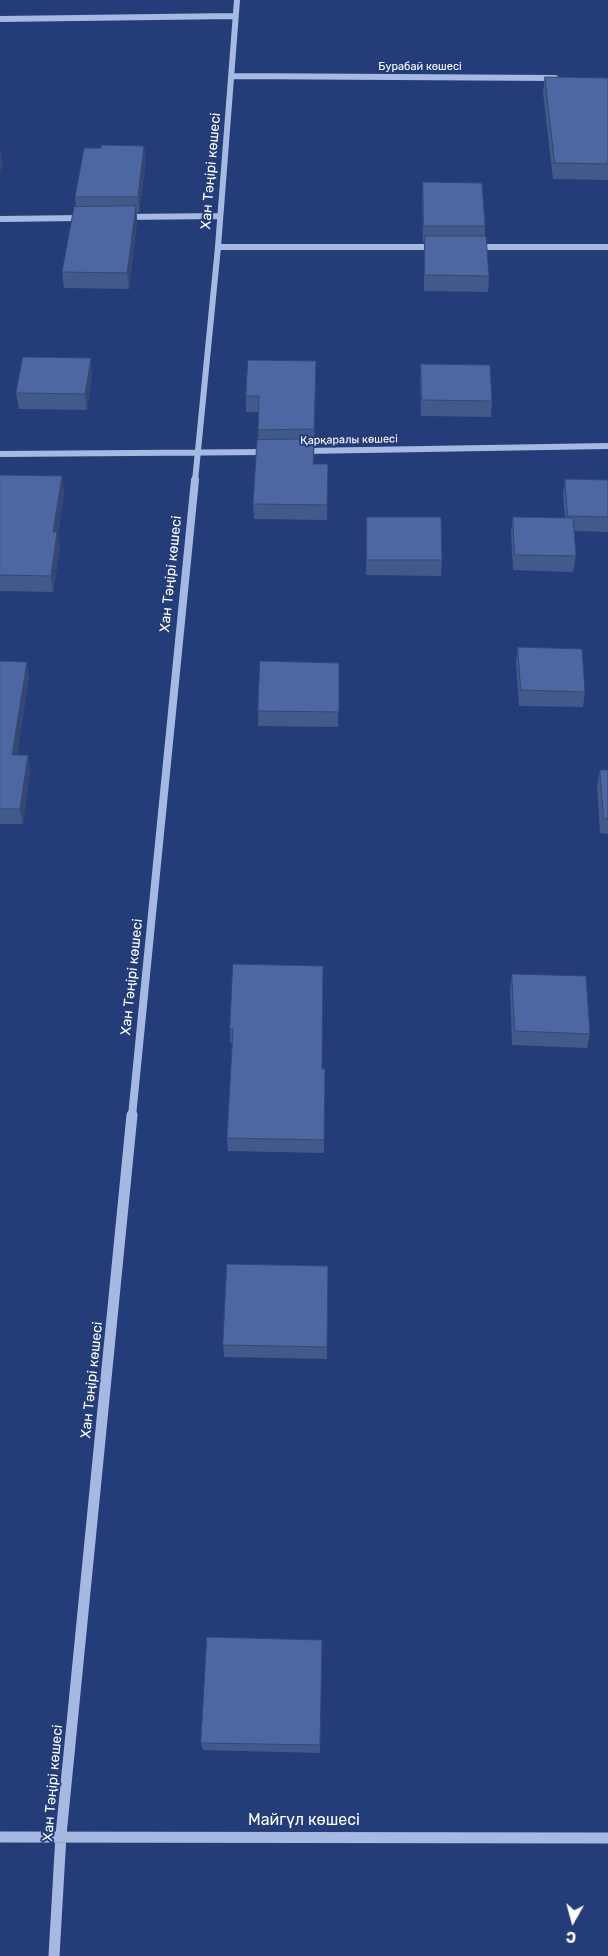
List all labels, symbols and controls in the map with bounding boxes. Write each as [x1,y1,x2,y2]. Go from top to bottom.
street label: Бурабай көшесі [378,60,462,74]
street label: Хан Тәңірі көшесі [198,112,224,230]
street label: Қарқаралы көшесі [300,433,398,447]
street label: Хан Тәңірі көшесі [157,515,185,633]
street label: Хан Тәңірі көшесі [118,918,146,1036]
street label: Хан Тәңірі көшесі [78,1321,106,1439]
street label: Хан Тәңірі көшесі [40,1724,66,1842]
street label: Майгүл көшесі [248,1810,360,1830]
north arrow [548,1896,598,1946]
text: С [565,1927,577,1945]

